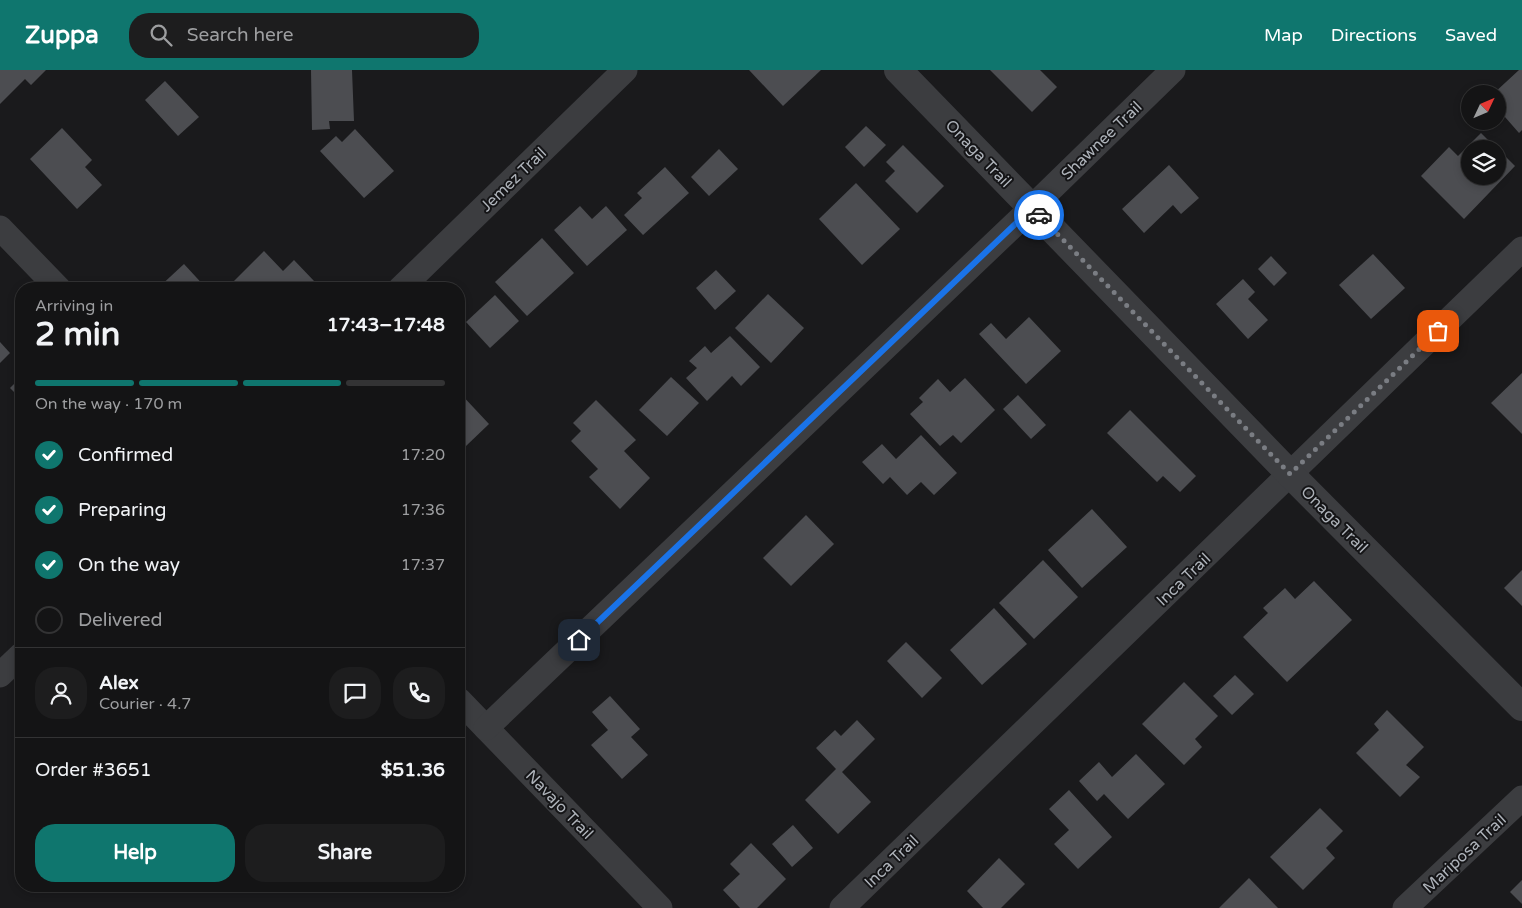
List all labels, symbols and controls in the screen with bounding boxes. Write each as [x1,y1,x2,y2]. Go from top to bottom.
search box [129,13,479,58]
text: Zuppa [25,21,99,50]
icon: search [147,21,175,49]
text: Search here [187,24,294,46]
text: Map [1264,24,1303,46]
text: Directions [1331,24,1417,46]
text: Saved [1445,24,1497,46]
north arrow [1461,85,1506,130]
map controls [1461,85,1506,185]
street label: Shawnee Trail [1057,97,1146,184]
street label: Onaga Trail [941,116,1016,192]
button: layers [1461,140,1506,185]
street label: Jemez Trail [476,143,551,216]
courier [1014,190,1064,240]
icon: car [1025,201,1053,229]
text: Arriving in [35,296,113,316]
pin [1417,310,1459,352]
text: 17:43–17:48 [327,314,445,336]
text: 2 min [35,316,120,354]
icon: bag [1424,317,1452,345]
text: On the way · 170 m [35,394,182,414]
icon: check [35,441,63,469]
text: Confirmed [78,444,173,466]
text: 17:20 [401,445,445,465]
street label: Onaga Trail [1297,482,1372,557]
icon: check [35,496,63,524]
text: Preparing [78,499,167,521]
text: 17:36 [401,500,445,520]
street label: Inca Trail [1152,549,1215,610]
icon: check [35,551,63,579]
text: On the way [78,554,180,576]
text: 17:37 [401,555,445,575]
text: Delivered [78,609,163,631]
pin [558,619,600,661]
icon: home [565,626,593,654]
button: person [35,667,87,719]
button: chat [329,667,381,719]
button: phone [393,667,445,719]
text: Alex [99,672,139,694]
text: Courier · 4.7 [99,694,191,714]
text: Order #3651 [35,759,152,781]
text: $51.36 [381,759,445,781]
street label: Navajo Trail [521,766,597,844]
street label: Mariposa Trail [1419,810,1511,898]
button: Help [35,824,235,882]
button: Share [245,824,445,882]
street label: Inca Trail [860,831,923,892]

